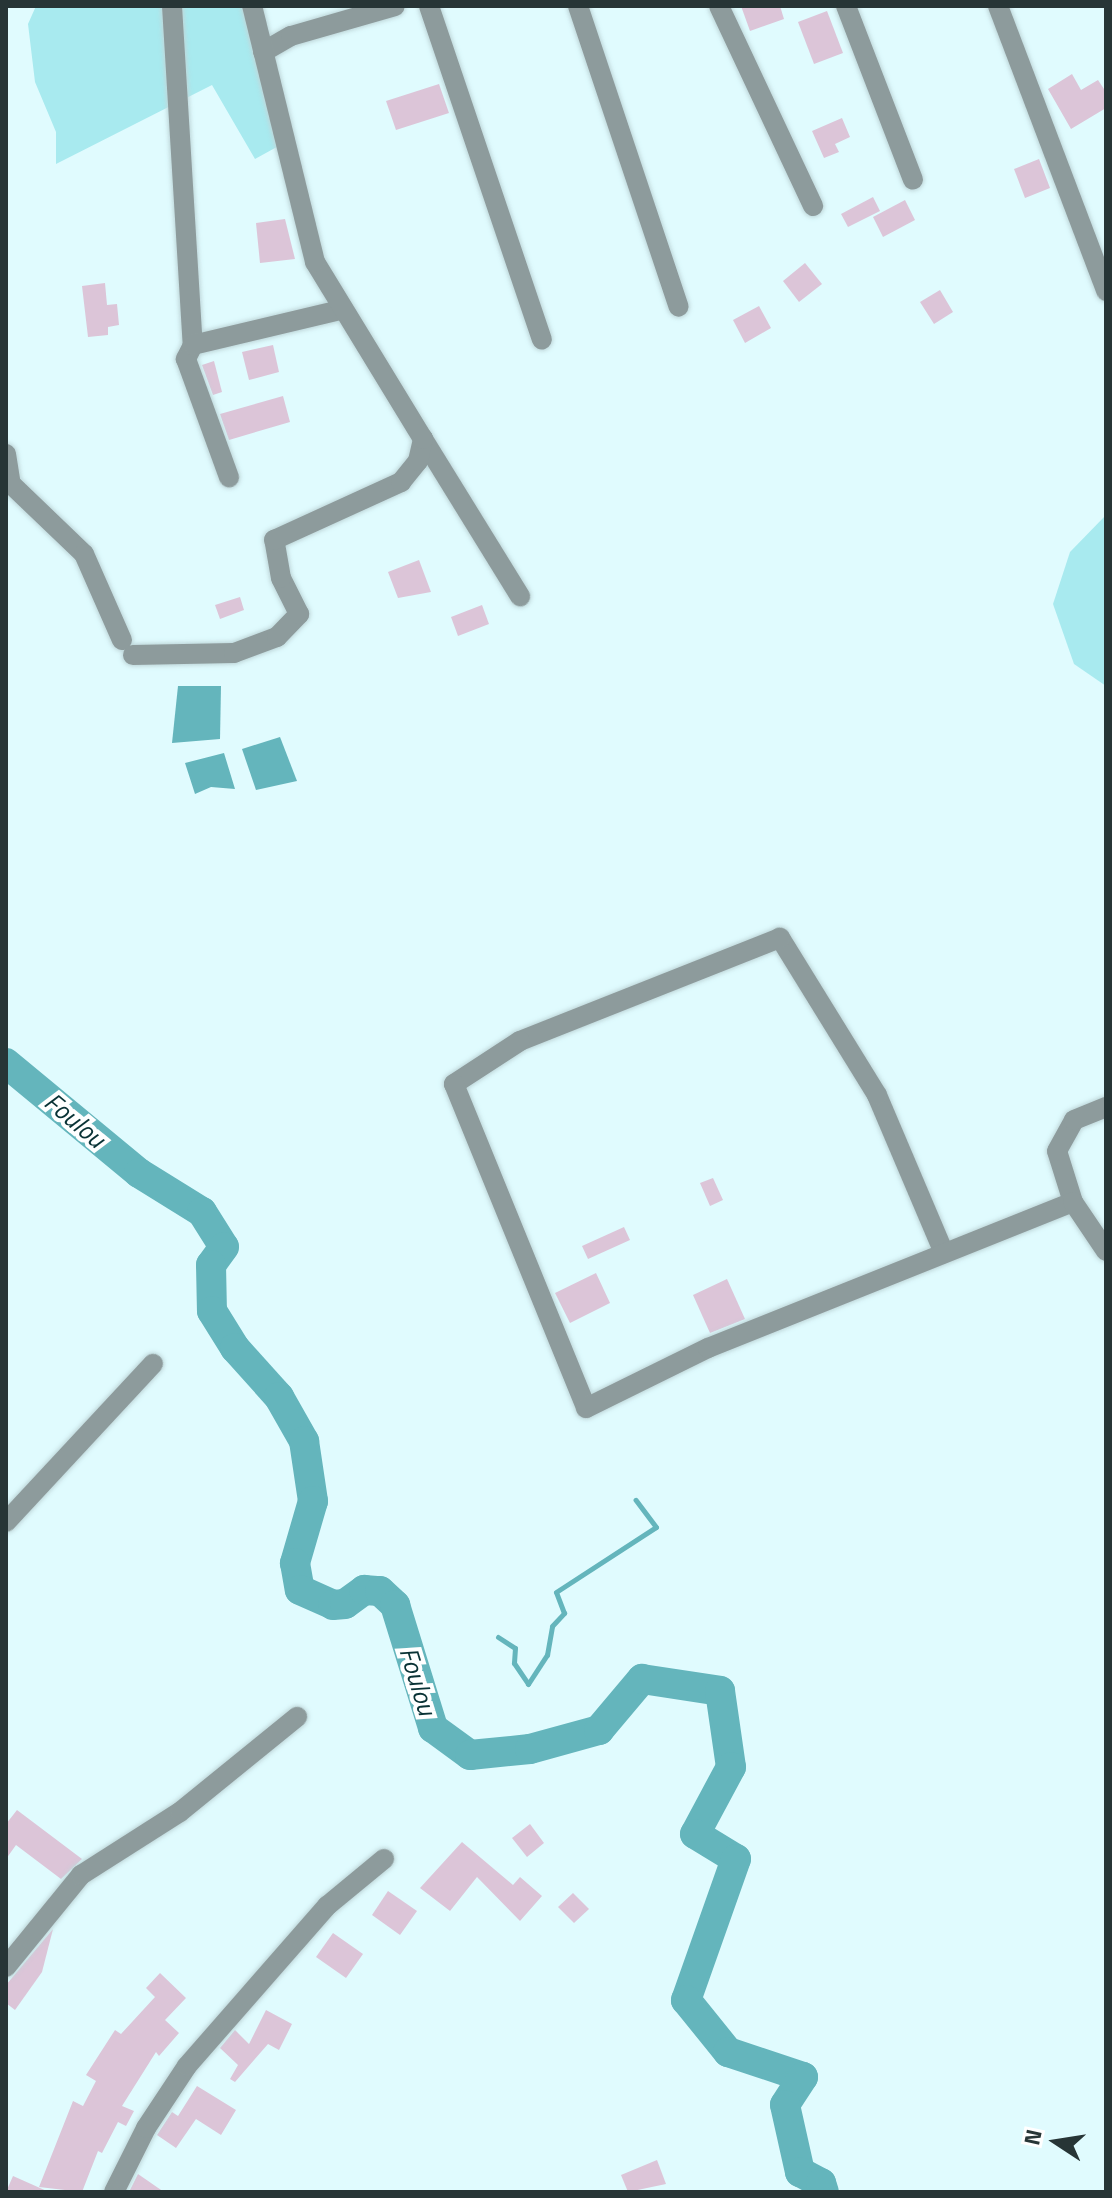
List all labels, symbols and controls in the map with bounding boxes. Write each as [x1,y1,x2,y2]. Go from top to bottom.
water label: Foulou [38,1086,112,1154]
water label: Foulou [393,1643,443,1719]
north arrow [1016,2102,1096,2182]
text: N [1014,2126,1051,2148]

